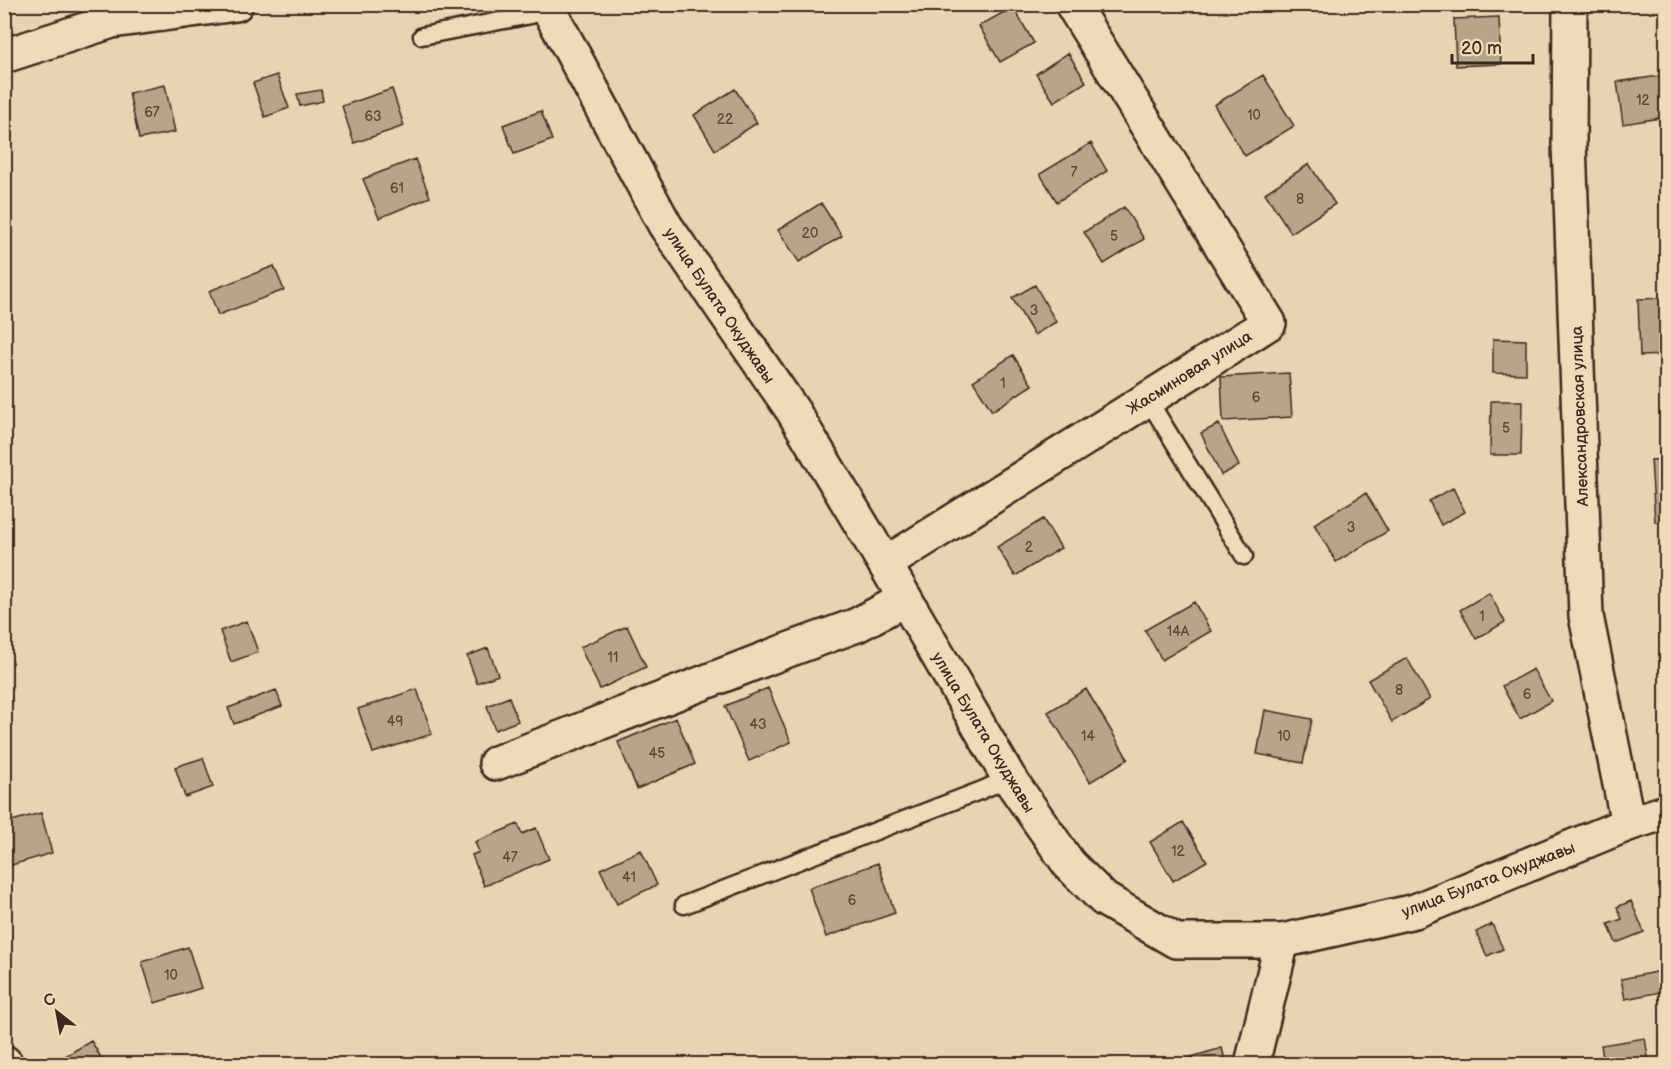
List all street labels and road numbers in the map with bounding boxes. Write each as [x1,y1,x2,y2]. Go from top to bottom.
street label: улица Булата Окуджавы [659,224,778,387]
street label: Александровская улица [1568,325,1593,508]
street label: Жасминовая улица [1124,327,1256,419]
street label: улица Булата Окуджавы [927,649,1038,816]
street label: улица Булата Окуджавы [1399,839,1578,922]

